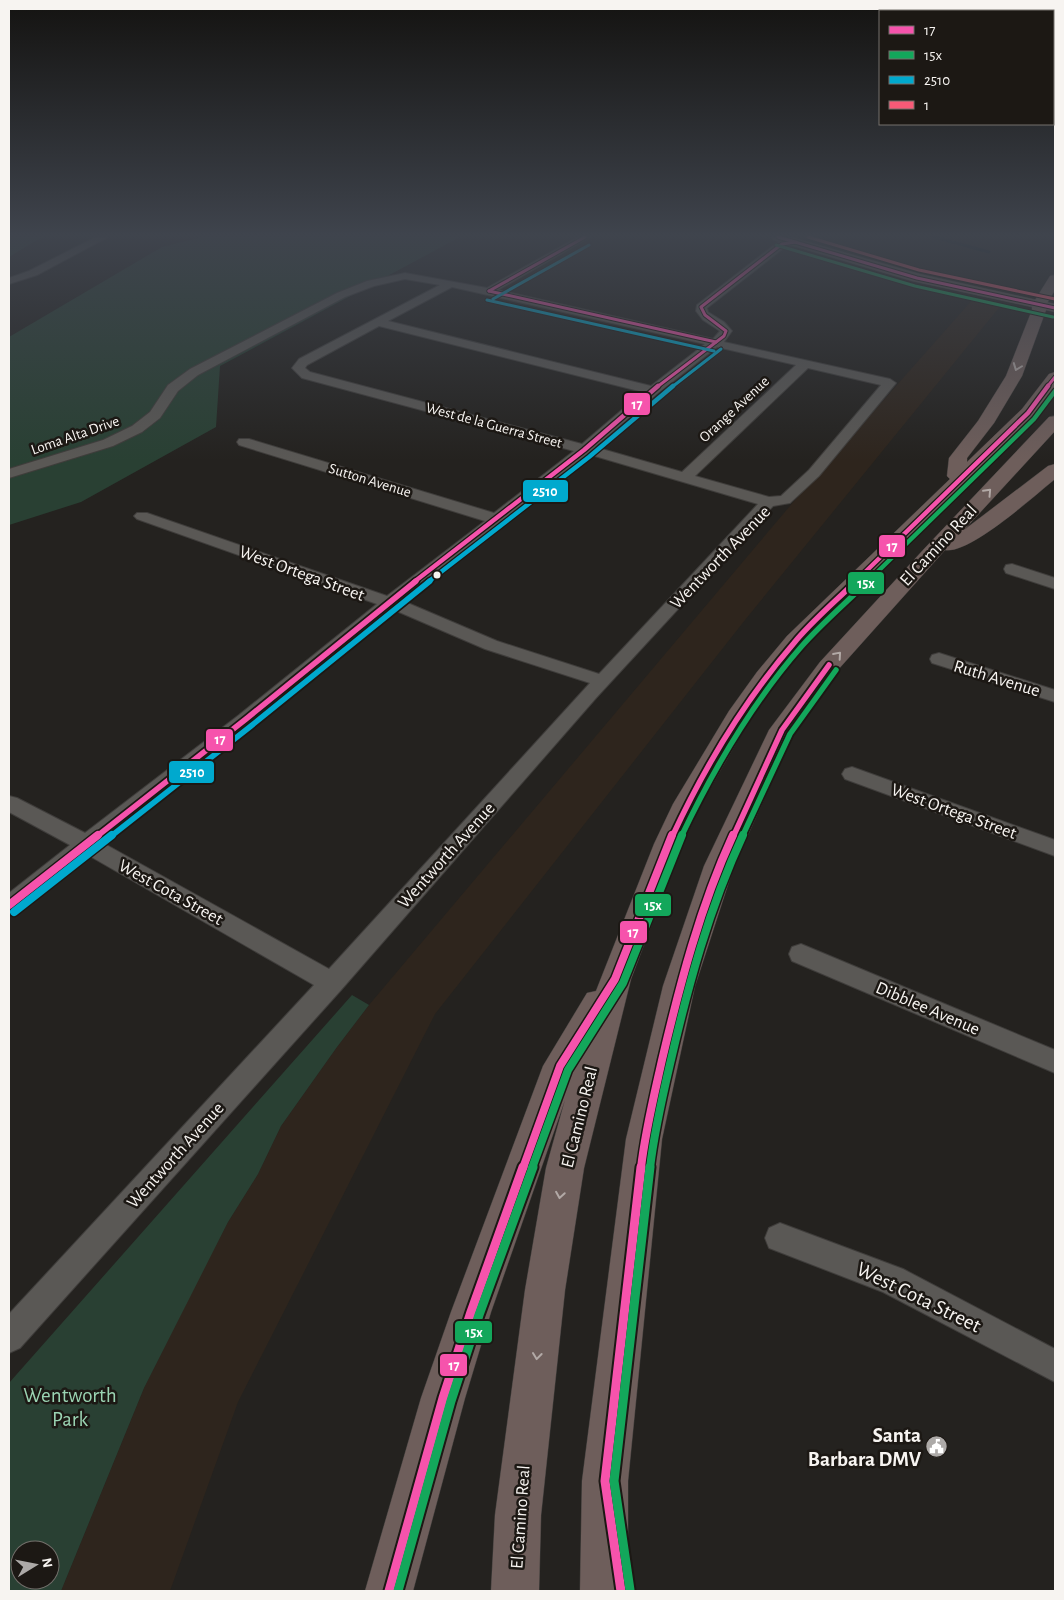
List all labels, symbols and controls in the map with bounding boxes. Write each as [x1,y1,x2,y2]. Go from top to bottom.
legend [879,10,1054,125]
text: 17 [924,23,935,38]
text: 15x [924,48,942,63]
text: 2510 [924,73,950,88]
text: 1 [924,98,929,113]
one-way arrow [1013,362,1024,371]
street label: Orange Avenue [697,373,772,445]
line badge: 17 [623,392,651,416]
text: 17 [631,398,643,412]
street label: West de la Guerra Street [424,400,564,451]
street label: Loma Alta Drive [29,413,121,458]
street label: Sutton Avenue [327,461,413,500]
line badge: 2510 [522,479,569,503]
text: 2510 [533,485,557,499]
one-way arrow [982,489,991,498]
street label: El Camino Real [897,502,981,590]
street label: Wentworth Avenue [667,503,774,613]
line badge: 17 [878,534,906,558]
text: 17 [886,540,898,554]
street label: West Ortega Street [237,543,367,605]
unlabelled marker [432,570,442,580]
line badge: 15x [847,571,885,595]
text: 15x [857,577,875,591]
one-way arrow [832,652,841,661]
street label: Ruth Avenue [951,657,1042,701]
line badge: 17 [205,728,234,752]
text: 17 [214,733,226,747]
line badge: 2510 [168,760,215,784]
text: 2510 [180,766,204,780]
street label: West Ortega Street [889,781,1019,843]
street label: Wentworth Avenue [395,799,499,912]
street label: West Cota Street [115,857,226,929]
line badge: 15x [634,893,672,917]
text: 15x [644,899,662,913]
line badge: 17 [619,920,648,944]
text: 17 [627,926,639,940]
street label: Dibblee Avenue [873,979,982,1039]
street label: El Camino Real [559,1065,601,1170]
street label: Wentworth Avenue [124,1099,228,1212]
one-way arrow [556,1191,566,1200]
street label: West Cota Street [853,1258,985,1337]
line badge: 15x [454,1320,493,1344]
text: 15x [465,1326,483,1340]
one-way arrow [532,1352,543,1360]
line badge: 17 [439,1353,468,1377]
text: 17 [448,1359,460,1373]
park label: Wentworth Park [23,1385,117,1430]
place label: Santa Barbara DMV [808,1425,922,1470]
public building icon: Santa Barbara DMV [925,1435,949,1459]
street label: El Camino Real [508,1465,534,1569]
north arrow [10,1540,60,1590]
text: N [39,1557,55,1569]

